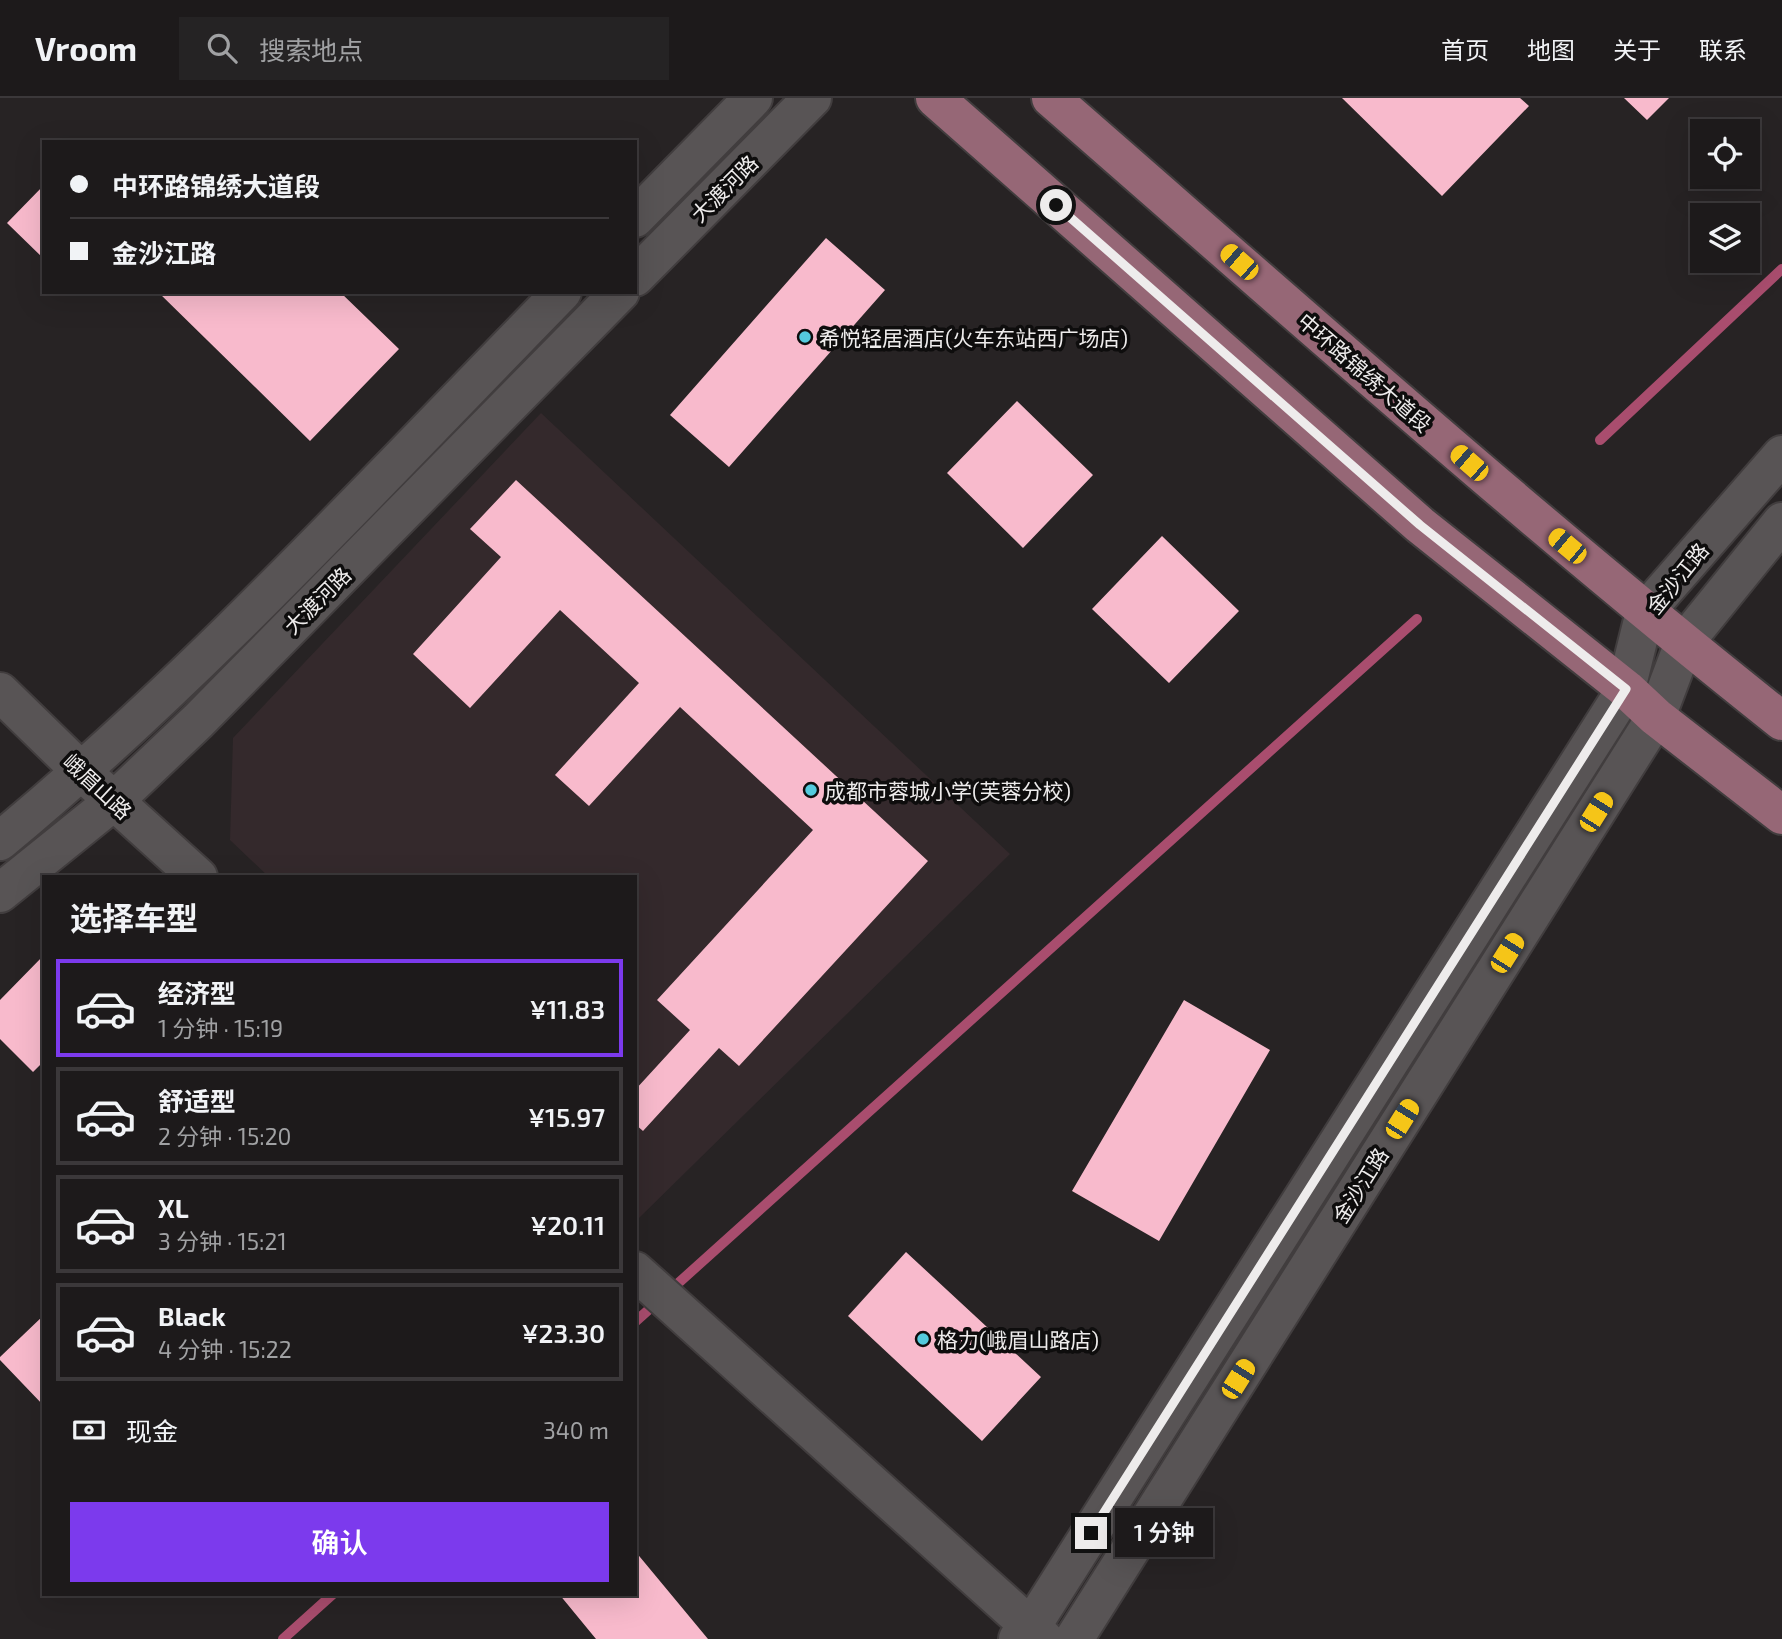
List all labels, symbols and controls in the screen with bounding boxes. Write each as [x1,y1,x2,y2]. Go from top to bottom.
search box [179,17,669,80]
text: Vroom [35,28,137,68]
icon: search [203,29,241,67]
text: 搜索地点 [259,34,363,65]
text: 首页 [1441,35,1489,64]
text: 地图 [1527,35,1575,64]
text: 关于 [1613,35,1661,64]
text: 联系 [1699,35,1747,64]
map controls [1690,119,1760,273]
button: locate [1690,119,1760,189]
street label: 大渡河路 [685,149,763,227]
text: 中环路锦绣大道段 [112,170,320,201]
route start [1040,189,1072,221]
button: layers [1690,203,1760,273]
text: 金沙江路 [112,237,216,268]
car [1217,240,1262,284]
street label: 中环路锦绣大道段 [1293,307,1437,437]
place label: 希悦轻居酒店(火车东站西广场店) [819,325,1128,350]
marker: 希悦轻居酒店(火车东站西广场店) [797,329,813,345]
car [1447,441,1492,485]
car [1545,524,1590,568]
street label: 金沙江路 [1641,537,1713,619]
street label: 大渡河路 [278,561,356,639]
street label: 峨眉山路 [59,748,137,824]
place label: 成都市蓉城小学(芙蓉分校) [825,778,1071,803]
marker: 成都市蓉城小学(芙蓉分校) [803,782,819,798]
car [1576,789,1617,835]
text: 选择车型 [70,898,198,936]
car [1487,930,1528,976]
icon: car [74,977,137,1040]
text: 经济型 [158,977,236,1008]
text: ¥11.83 [530,993,605,1024]
text: 1 分钟 · 15:19 [158,1014,283,1042]
icon: car [74,1085,137,1148]
text: 舒适型 [158,1085,236,1116]
car [1382,1096,1423,1142]
text: ¥15.97 [528,1101,605,1132]
text: 2 分钟 · 15:20 [158,1122,291,1150]
street label: 金沙江路 [1327,1143,1393,1227]
text: XL [158,1192,189,1223]
icon: car [74,1193,137,1256]
text: ¥20.11 [530,1209,605,1240]
text: 3 分钟 · 15:21 [158,1227,287,1255]
text: Black [158,1300,226,1331]
icon: car [74,1301,137,1364]
text: ¥23.30 [522,1317,605,1348]
place label: 格力(峨眉山路店) [937,1327,1099,1352]
marker: 格力(峨眉山路店) [915,1331,931,1347]
text: 4 分钟 · 15:22 [158,1335,292,1363]
car [1218,1356,1259,1402]
icon: cash [70,1411,108,1449]
text: 现金 [126,1415,178,1446]
text: 340 m [543,1416,609,1444]
button: 确认 [70,1502,609,1582]
callout: 1 分钟 [1116,1508,1214,1558]
route end [1075,1517,1107,1549]
text: 1 分钟 [1134,1518,1194,1546]

